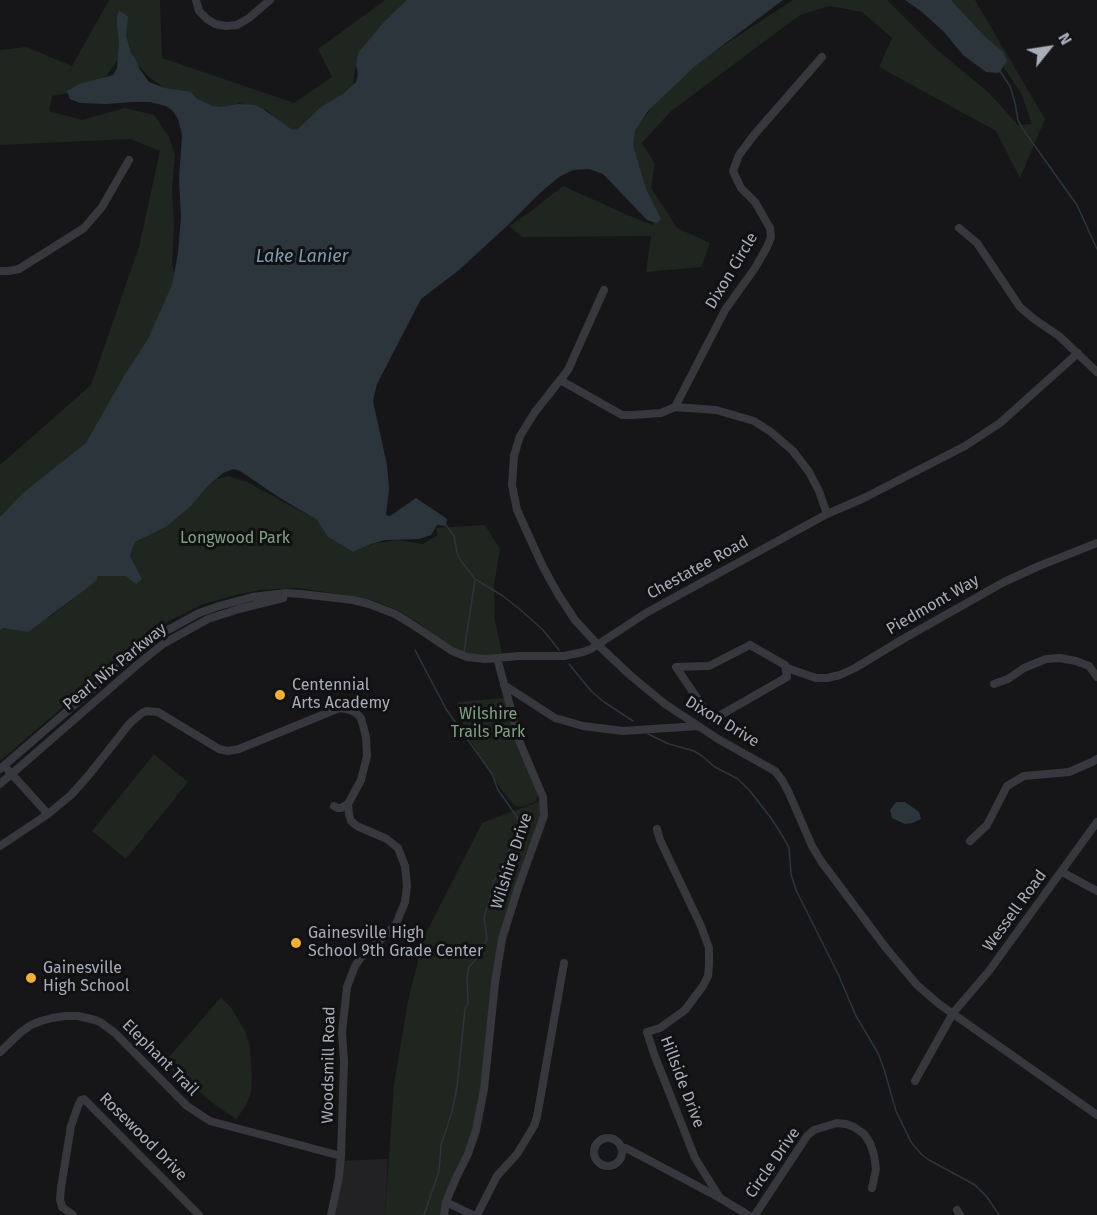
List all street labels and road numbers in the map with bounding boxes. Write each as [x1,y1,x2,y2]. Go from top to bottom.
street label: Dixon Circle [702,229,762,313]
street label: Chestatee Road [644,532,752,604]
street label: Piedmont Way [883,571,983,639]
street label: Pearl Nix Parkway [59,619,171,715]
street label: Dixon Drive [682,692,762,752]
street label: Wilshire Drive [487,811,537,911]
street label: Wessell Road [979,867,1051,955]
street label: Woodsmill Road [318,1006,340,1124]
street label: Elephant Trail [118,1016,202,1100]
street label: Hillside Drive [656,1033,708,1131]
street label: Rosewood Drive [95,1089,191,1185]
street label: Circle Drive [742,1124,804,1202]

